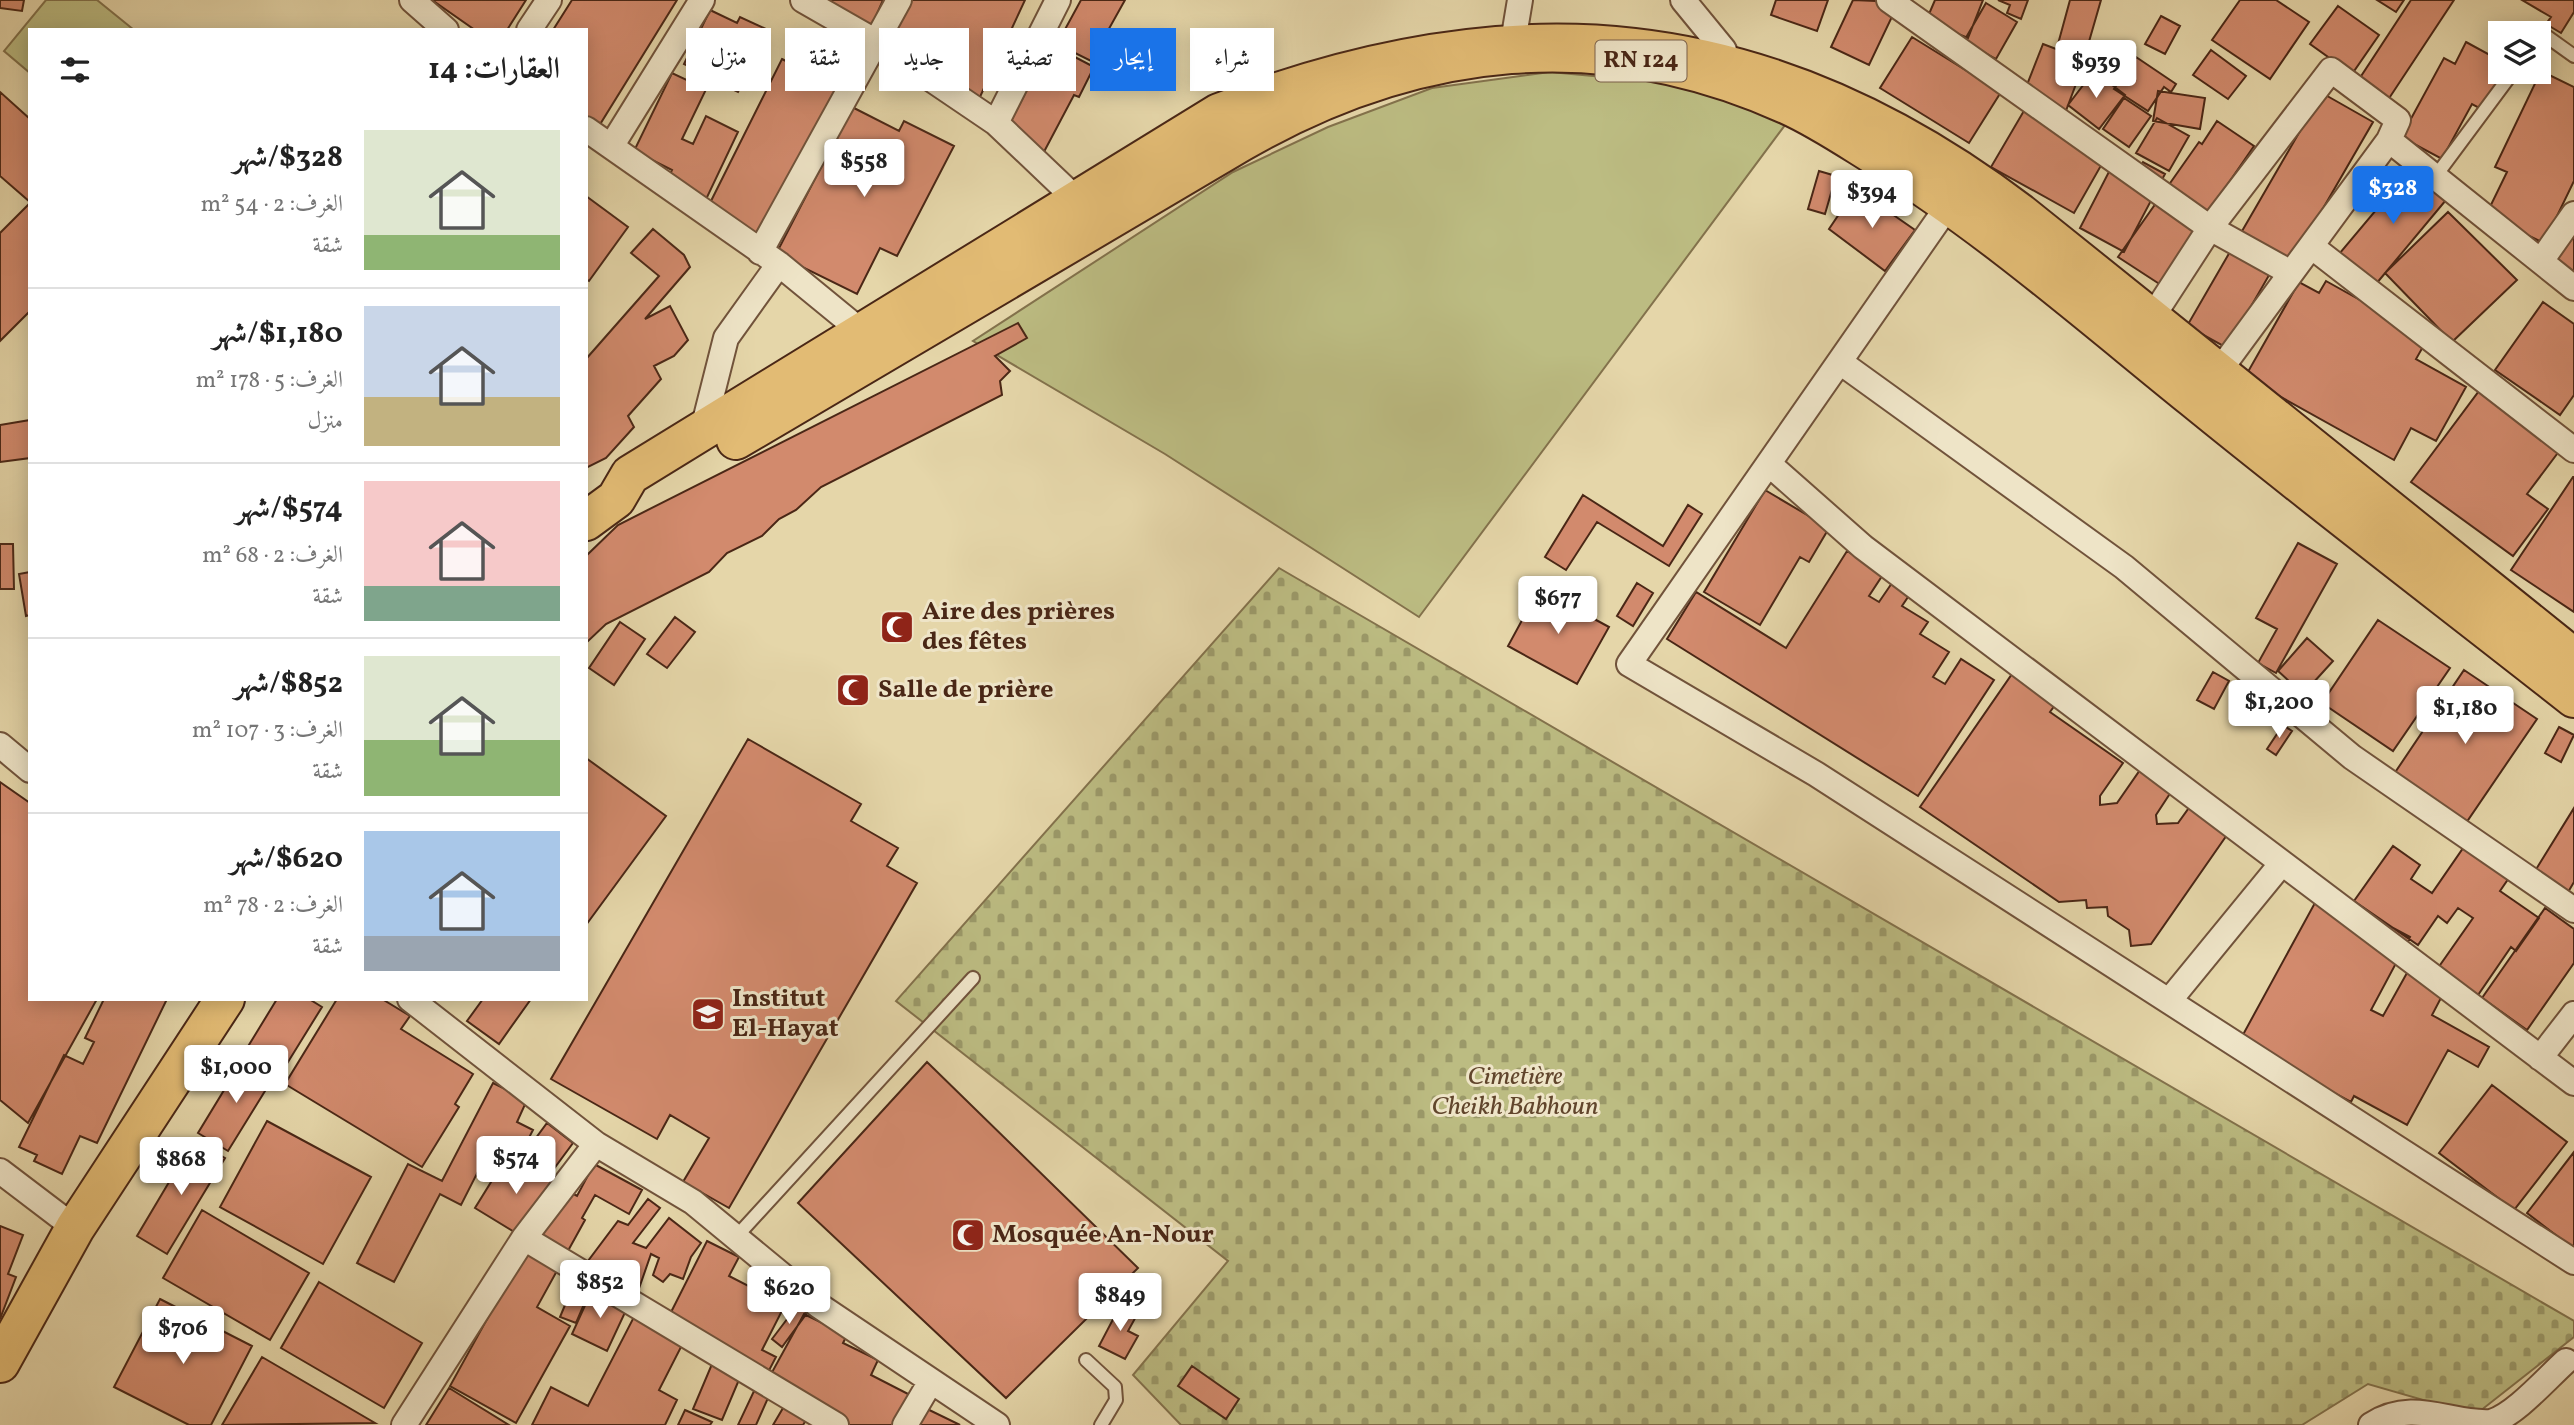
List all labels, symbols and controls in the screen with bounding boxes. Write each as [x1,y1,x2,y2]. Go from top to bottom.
map controls [2488,21,2551,84]
button: layers [2488,21,2551,84]
chip: منزل [686,28,771,91]
chip: شقة [785,28,865,91]
chip: جديد [879,28,969,91]
chip: تصفية [983,28,1076,91]
chip: إيجار [1090,28,1176,91]
chip: شراء [1190,28,1274,91]
road number: RN 124 [1596,40,1686,82]
pin: $939 [2055,41,2137,100]
text: $939 [2071,47,2121,79]
text: العقارات: 14 [428,49,560,91]
icon: filters [56,51,94,89]
text: $328/شهر [233,137,343,179]
pin: $558 [823,140,905,199]
text: $558 [840,146,888,178]
icon: home [420,158,504,242]
pin: $328 [2352,166,2434,226]
pin: $394 [1831,170,1913,230]
text: $328 [2368,173,2418,205]
text: $394 [1847,177,1897,209]
text: الغرف: 2 · 54 m² [201,189,343,221]
text: شقة [313,230,343,262]
text: $1,180/شهر [213,313,343,355]
icon: home [420,334,504,418]
text: الغرف: 5 · 178 m² [196,365,343,397]
text: منزل [308,406,343,438]
text: $574/شهر [236,488,343,530]
icon: home [420,509,504,593]
text: الغرف: 2 · 68 m² [202,540,343,572]
pin: $677 [1517,576,1599,636]
text: شقة [313,581,343,613]
text: $677 [1534,583,1582,615]
place label: Aire des prières des fêtes [922,594,1115,660]
mosque icon: Aire des prières des fêtes [878,608,916,646]
text: $852/شهر [235,663,343,705]
mosque icon: Salle de prière [834,671,872,709]
place label: Salle de prière [878,672,1054,708]
pin: $1,200 [2222,680,2336,740]
icon: home [420,684,504,768]
pin: $1,180 [2408,686,2522,746]
text: $1,200 [2244,687,2314,719]
text: $1,180 [2433,693,2497,725]
text: الغرف: 3 · 107 m² [192,715,343,747]
text: شقة [313,756,343,788]
text: $620/شهر [230,838,343,880]
icon: home [420,859,504,943]
text: الغرف: 2 · 78 m² [203,890,343,922]
text: شقة [313,931,343,963]
place label: Institut El-Hayat [732,981,839,1047]
school or university icon: Institut El-Hayat [689,995,727,1033]
pin: $1,000 [179,1046,293,1105]
text: $1,000 [200,1052,272,1084]
park label: Cimetière Cheikh Babhoun [1432,1059,1598,1125]
pin: $574 [475,1136,557,1196]
pin: $868 [140,1138,222,1197]
text: $574 [492,1143,540,1175]
text: $868 [156,1144,206,1176]
mosque icon: Mosquée An-Nour [949,1216,987,1254]
place label: Mosquée An-Nour [992,1217,1214,1253]
pin: $852 [559,1260,641,1320]
pin: $620 [748,1266,830,1326]
text: $852 [576,1267,624,1299]
text: $620 [763,1273,815,1305]
pin: $849 [1079,1274,1161,1333]
text: $849 [1095,1280,1145,1312]
pin: $706 [142,1306,224,1366]
text: $706 [158,1313,208,1345]

